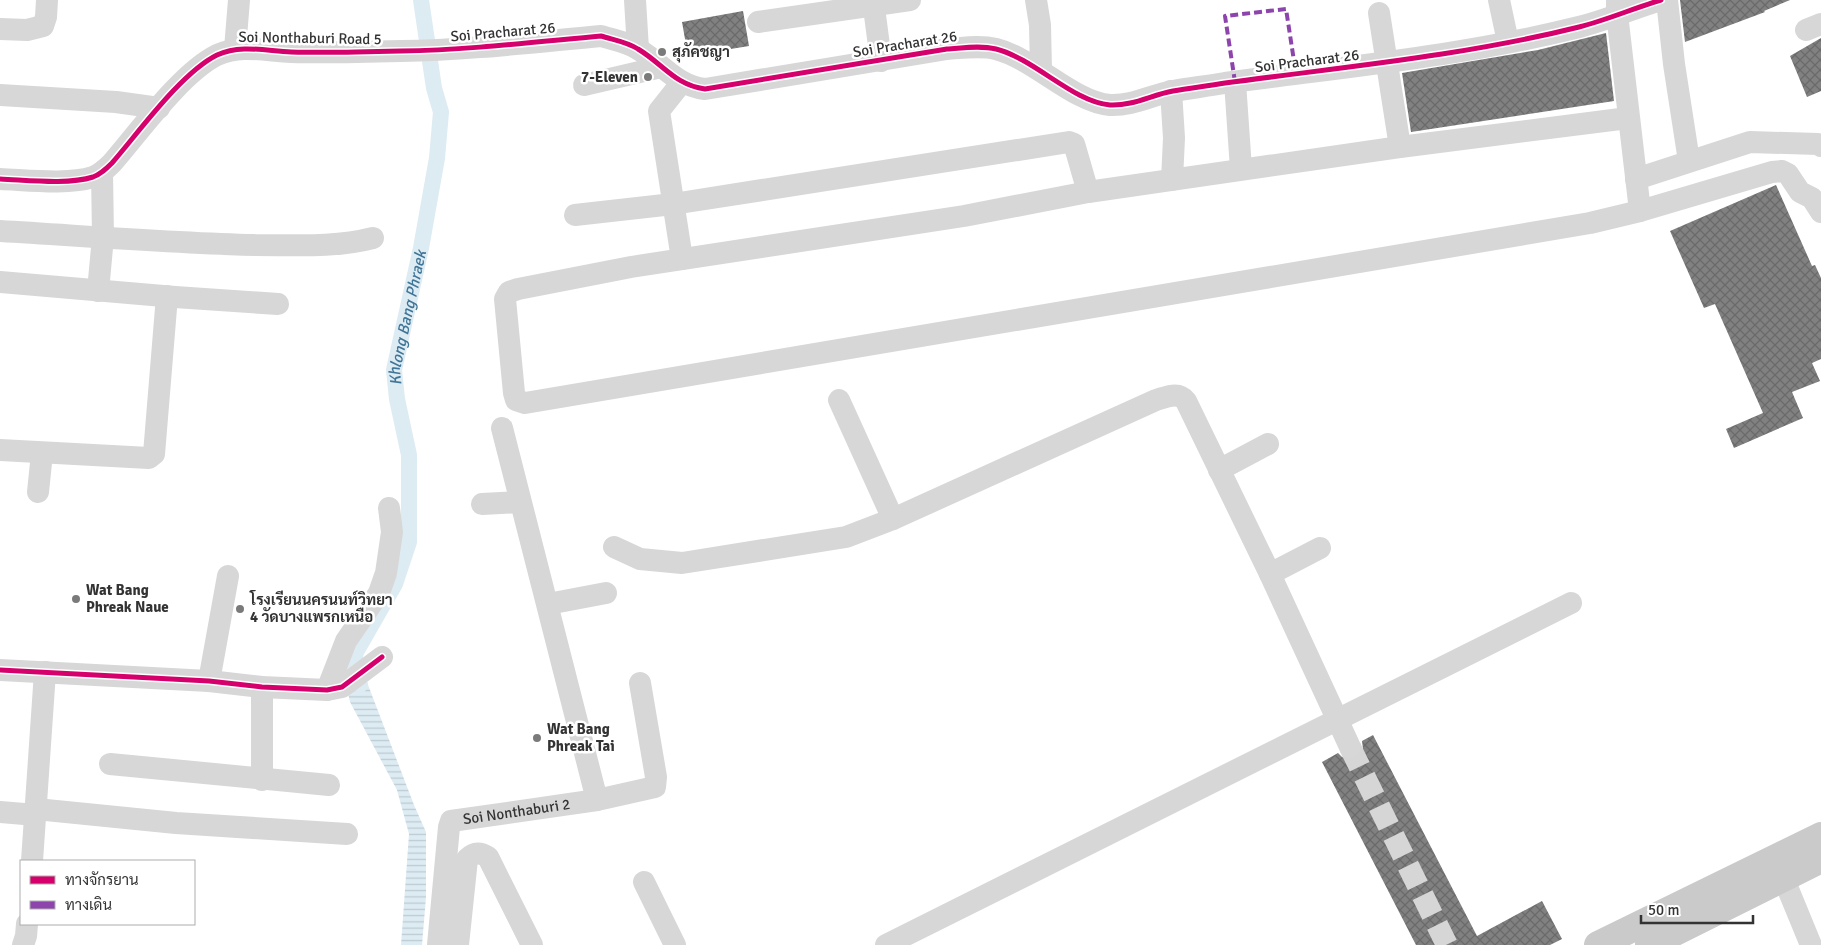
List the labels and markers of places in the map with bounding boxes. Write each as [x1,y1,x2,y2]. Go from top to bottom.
place label: สุภัคชญา [672,42,730,63]
marker: สุภัคชญา [656,46,668,58]
place label: 7-Eleven [581,68,638,86]
marker: 7-Eleven [642,71,654,83]
place label: Wat Bang Phreak Naue [86,581,169,616]
place label: โรงเรียนนครนนท์วิทยา 4 วัดบางแพรกเหนือ [249,589,393,626]
marker: Wat Bang Phreak Naue [70,593,82,605]
marker: โรงเรียนนครนนท์วิทยา 4 วัดบางแพรกเหนือ [234,603,246,615]
place label: Wat Bang Phreak Tai [547,720,615,755]
marker: Wat Bang Phreak Tai [531,732,543,744]

